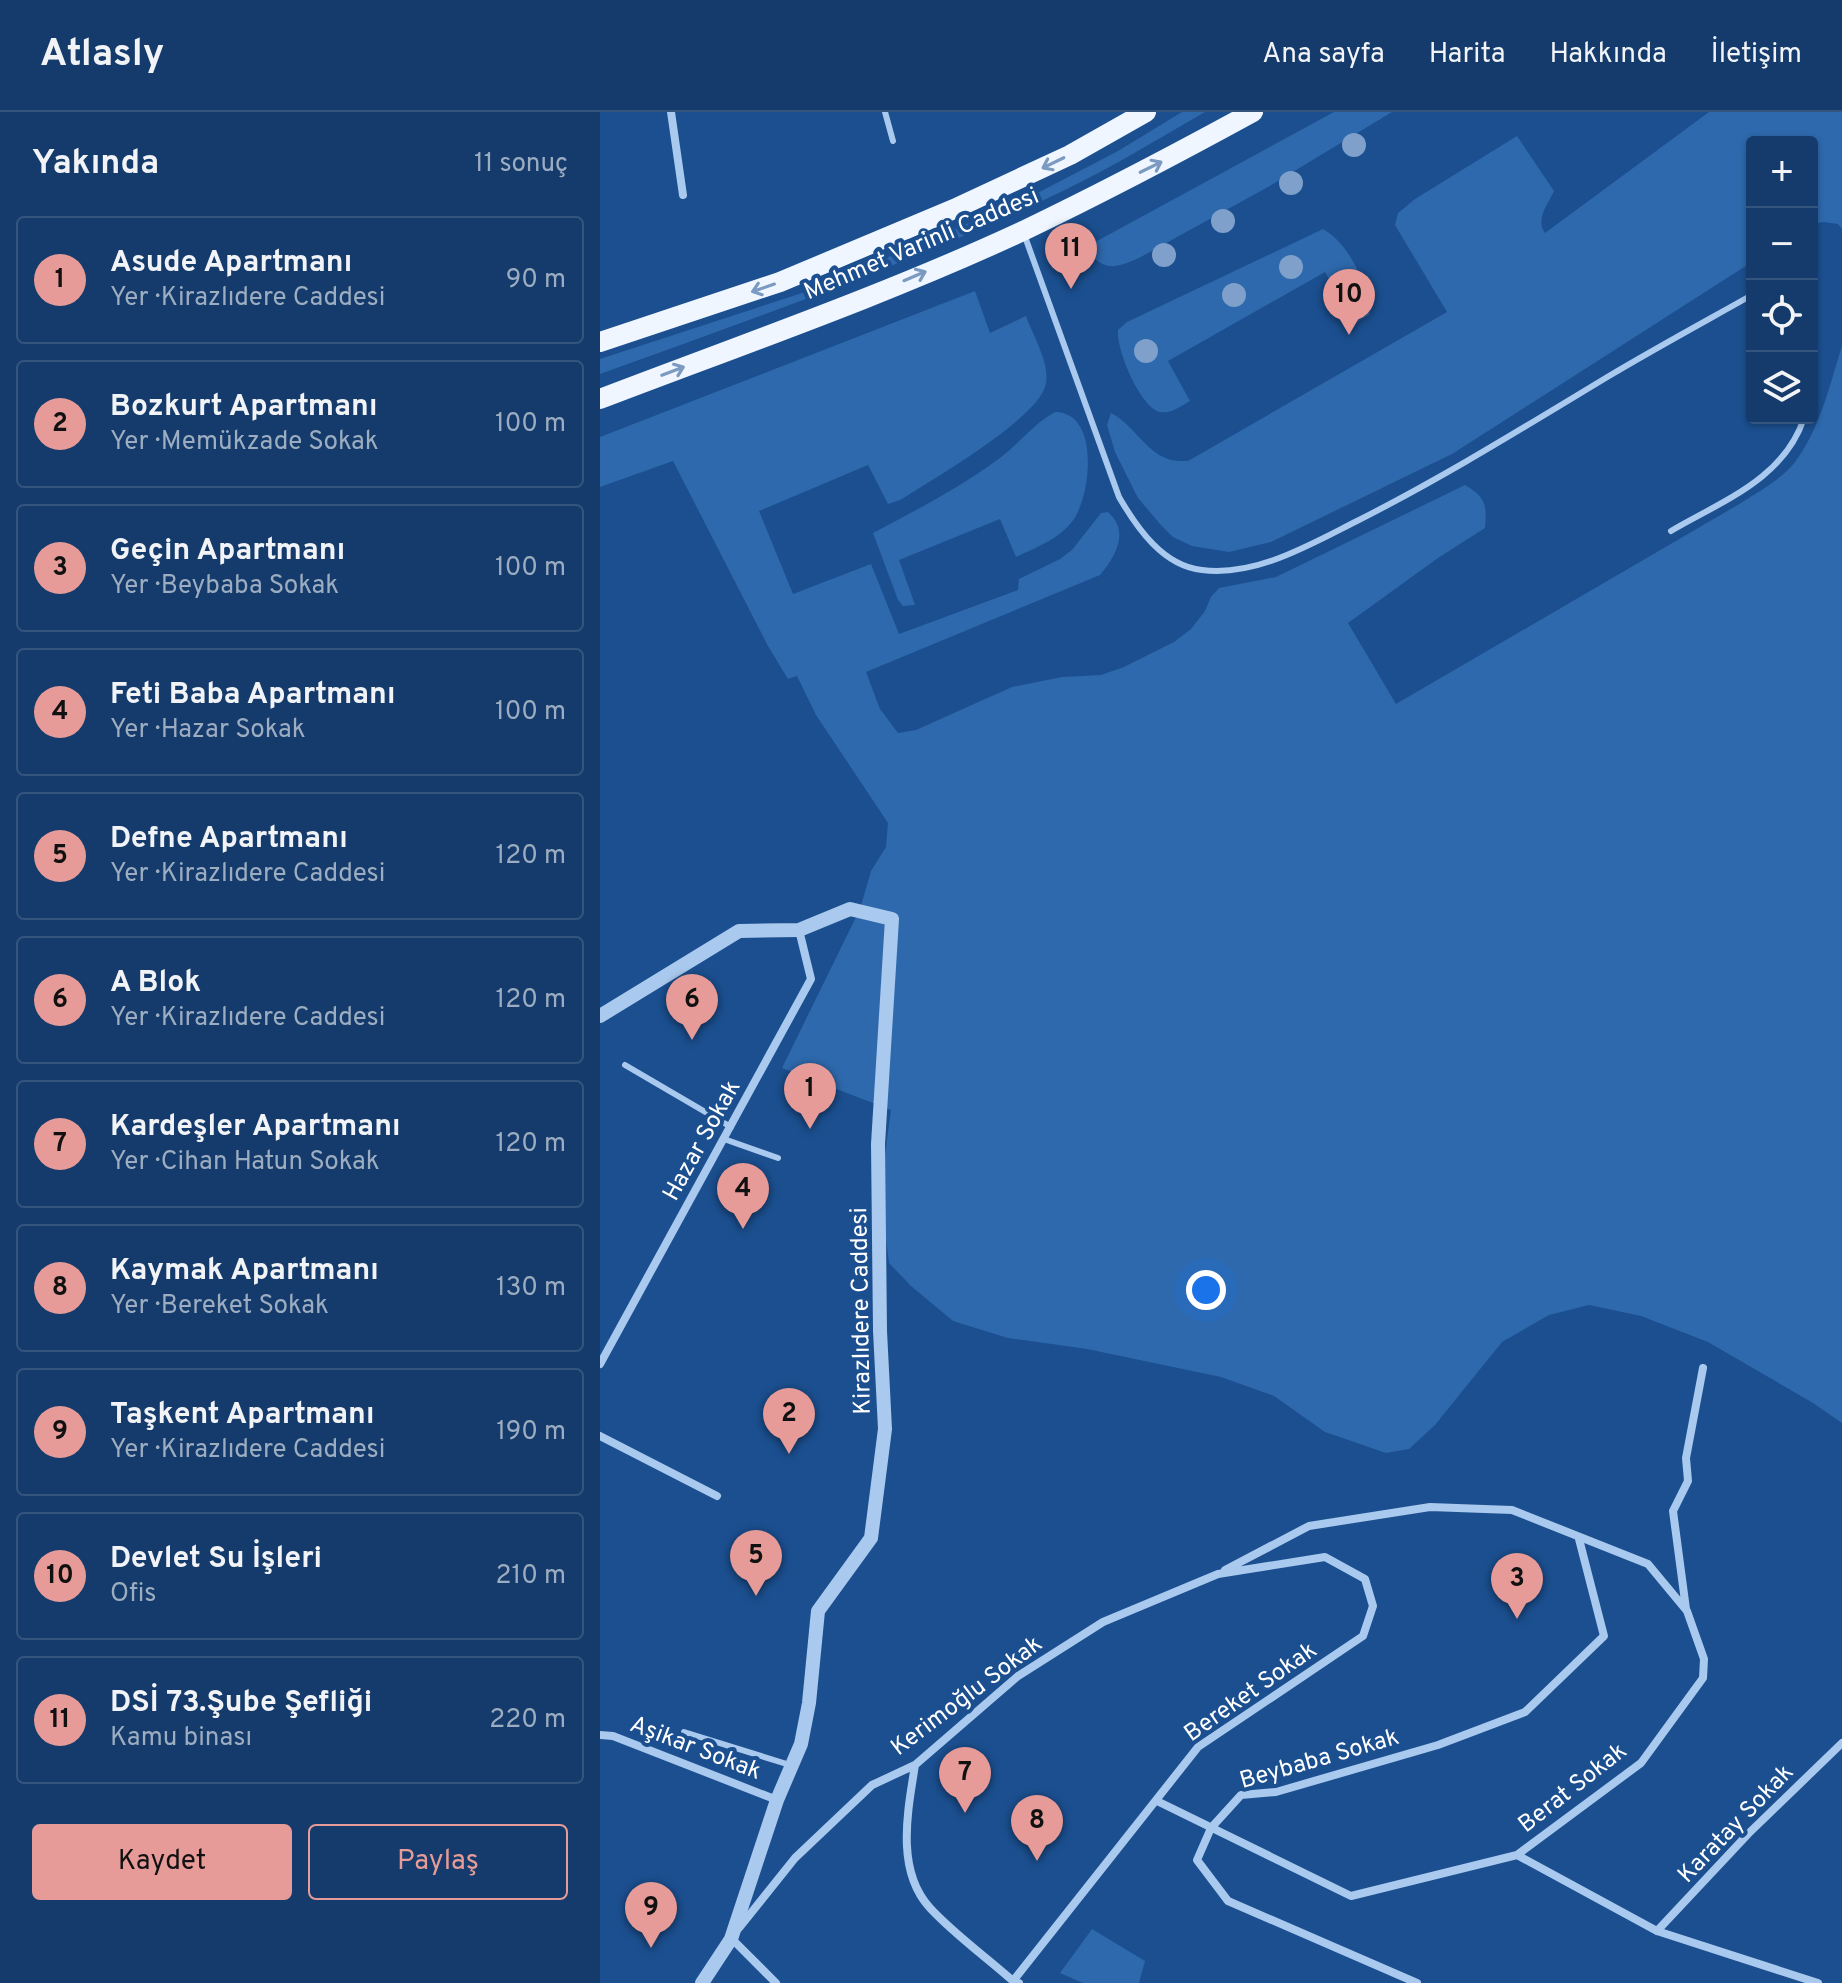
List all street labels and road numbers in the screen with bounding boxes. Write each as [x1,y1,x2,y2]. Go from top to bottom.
street label: Mehmet Varinli Caddesi [800,182,1044,308]
street label: Hazar Sokak [657,1075,748,1207]
street label: Kirazlıdere Caddesi [845,1207,879,1415]
street label: Kerimoğlu Sokak [886,1630,1049,1763]
street label: Bereket Sokak [1179,1636,1323,1749]
street label: Aşikar Sokak [625,1710,765,1788]
street label: Beybaba Sokak [1236,1723,1403,1797]
street label: Berat Sokak [1513,1737,1634,1840]
street label: Karatay Sokak [1672,1759,1801,1890]

